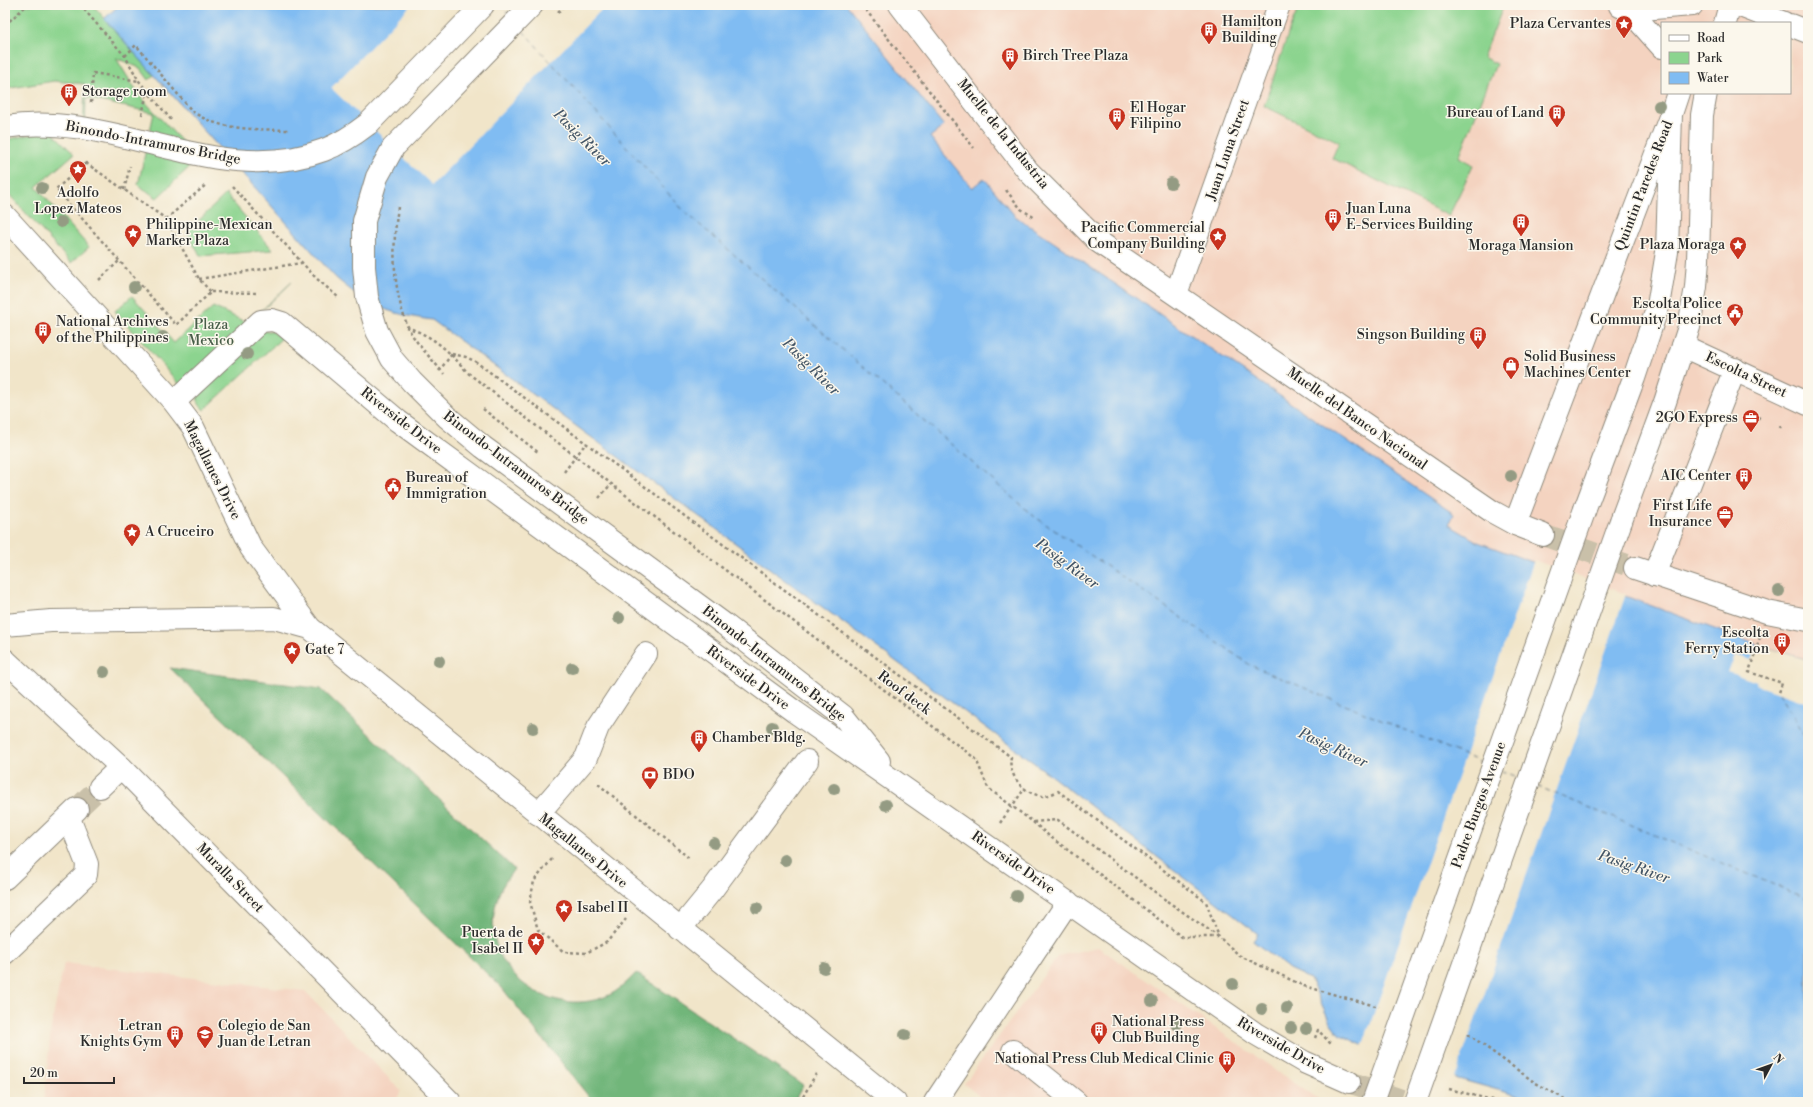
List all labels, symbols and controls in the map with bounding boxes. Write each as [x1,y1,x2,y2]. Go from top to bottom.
place label: Hamilton Building [1221,13,1283,47]
place icon: Plaza Cervantes [1614,14,1634,39]
place label: Plaza Cervantes [1510,15,1611,33]
building icon: Hamilton Building [1199,20,1219,45]
legend [1661,22,1791,94]
text: Road [1697,31,1725,46]
building icon: Birch Tree Plaza [1000,46,1020,71]
place label: Birch Tree Plaza [1022,47,1129,65]
text: Park [1697,51,1723,66]
text: Water [1696,71,1729,86]
street label: Muelle de la Industria [953,75,1054,193]
building icon: Storage room [59,82,79,107]
place label: Storage room [82,83,167,101]
street label: Juan Luna Street [1202,97,1254,204]
place label: El Hogar Filipino [1130,99,1186,133]
building icon: Bureau of Land [1547,103,1567,128]
water label: Pasig River [548,104,615,171]
place label: Bureau of Land [1446,104,1544,122]
building icon: El Hogar Filipino [1107,106,1127,131]
street label: Binondo-Intramuros Bridge [63,117,242,169]
street label: Quintin Paredes Road [1611,118,1677,254]
place icon: Adolfo Lopez Mateos [68,159,88,184]
place label: Adolfo Lopez Mateos [34,184,122,218]
place label: Juan Luna E-Services Building [1345,200,1474,234]
building icon: Juan Luna E-Services Building [1323,207,1343,232]
building icon: Moraga Mansion [1511,212,1531,237]
place label: Philippine-Mexican Marker Plaza [146,216,273,250]
place label: Pacific Commercial Company Building [1081,219,1206,253]
place icon: Philippine-Mexican Marker Plaza [123,223,143,248]
place icon: Pacific Commercial Company Building [1208,226,1228,251]
place icon: Plaza Moraga [1728,235,1748,260]
place label: Plaza Moraga [1640,236,1726,254]
place label: Moraga Mansion [1468,237,1574,255]
place label: Escolta Police Community Precinct [1590,295,1722,329]
public building icon: Escolta Police Community Precinct [1725,302,1745,327]
place label: National Archives of the Philippines [56,313,169,347]
park label: Plaza Mexico [188,316,234,350]
building icon: National Archives of the Philippines [33,320,53,345]
building icon: Singson Building [1468,325,1488,350]
place label: Singson Building [1357,326,1466,344]
water label: Pasig River [777,333,844,400]
place label: Solid Business Machines Center [1524,348,1631,382]
street label: Escolta Street [1702,348,1790,402]
shop icon: Solid Business Machines Center [1501,355,1521,380]
street label: Muelle del Banco Nacional [1283,364,1431,474]
street label: Riverside Drive [357,384,445,458]
street label: Binondo-Intramuros Bridge [439,407,592,529]
office icon: 2GO Express [1741,408,1761,433]
place label: 2GO Express [1656,409,1738,427]
street label: Magallanes Drive [179,417,245,523]
building icon: AIC Center [1734,466,1754,491]
place label: AIC Center [1660,467,1731,485]
place label: Bureau of Immigration [405,469,488,503]
public building icon: Bureau of Immigration [383,476,403,501]
place label: First Life Insurance [1649,497,1712,531]
office icon: First Life Insurance [1715,504,1735,529]
place icon: A Cruceiro [122,522,142,547]
place label: A Cruceiro [144,523,214,541]
water label: Pasig River [1031,534,1103,594]
street label: Binondo-Intramuros Bridge [698,602,850,726]
place label: Escolta Ferry Station [1685,624,1770,658]
building icon: Escolta Ferry Station [1772,631,1792,656]
place icon: Gate 7 [282,640,302,665]
place label: Gate 7 [305,641,344,659]
street label: Riverside Drive [703,642,793,714]
street label: Roof deck [874,667,935,719]
water label: Pasig River [1295,723,1371,773]
building icon: Chamber Bldg. [689,728,709,753]
place label: Chamber Bldg. [712,729,805,747]
street label: Padre Burgos Avenue [1448,739,1510,871]
bank icon: BDO [640,765,660,790]
place label: BDO [662,766,695,784]
street label: Magallanes Drive [535,810,631,892]
street label: Riverside Drive [968,827,1058,899]
street label: Muralla Street [192,839,268,917]
water label: Pasig River [1595,846,1673,888]
place icon: Isabel II [554,898,574,923]
place label: Isabel II [577,899,629,917]
place label: Puerta de Isabel II [462,924,524,958]
place icon: Puerta de Isabel II [526,931,546,956]
place label: National Press Club Building [1112,1013,1204,1047]
street label: Riverside Drive [1234,1014,1328,1078]
place label: Letran Knights Gym [80,1017,163,1051]
place label: Colegio de San Juan de Letran [217,1017,312,1051]
building icon: National Press Club Building [1089,1020,1109,1045]
building icon: Letran Knights Gym [165,1024,185,1049]
school or university icon: Colegio de San Juan de Letran [195,1024,215,1049]
north arrow [1751,1045,1791,1085]
building icon: National Press Club Medical Clinic [1217,1049,1237,1074]
place label: National Press Club Medical Clinic [995,1050,1214,1068]
text: N [1770,1051,1786,1067]
scale bar [24,1059,114,1085]
text: 20 m [30,1066,58,1081]

